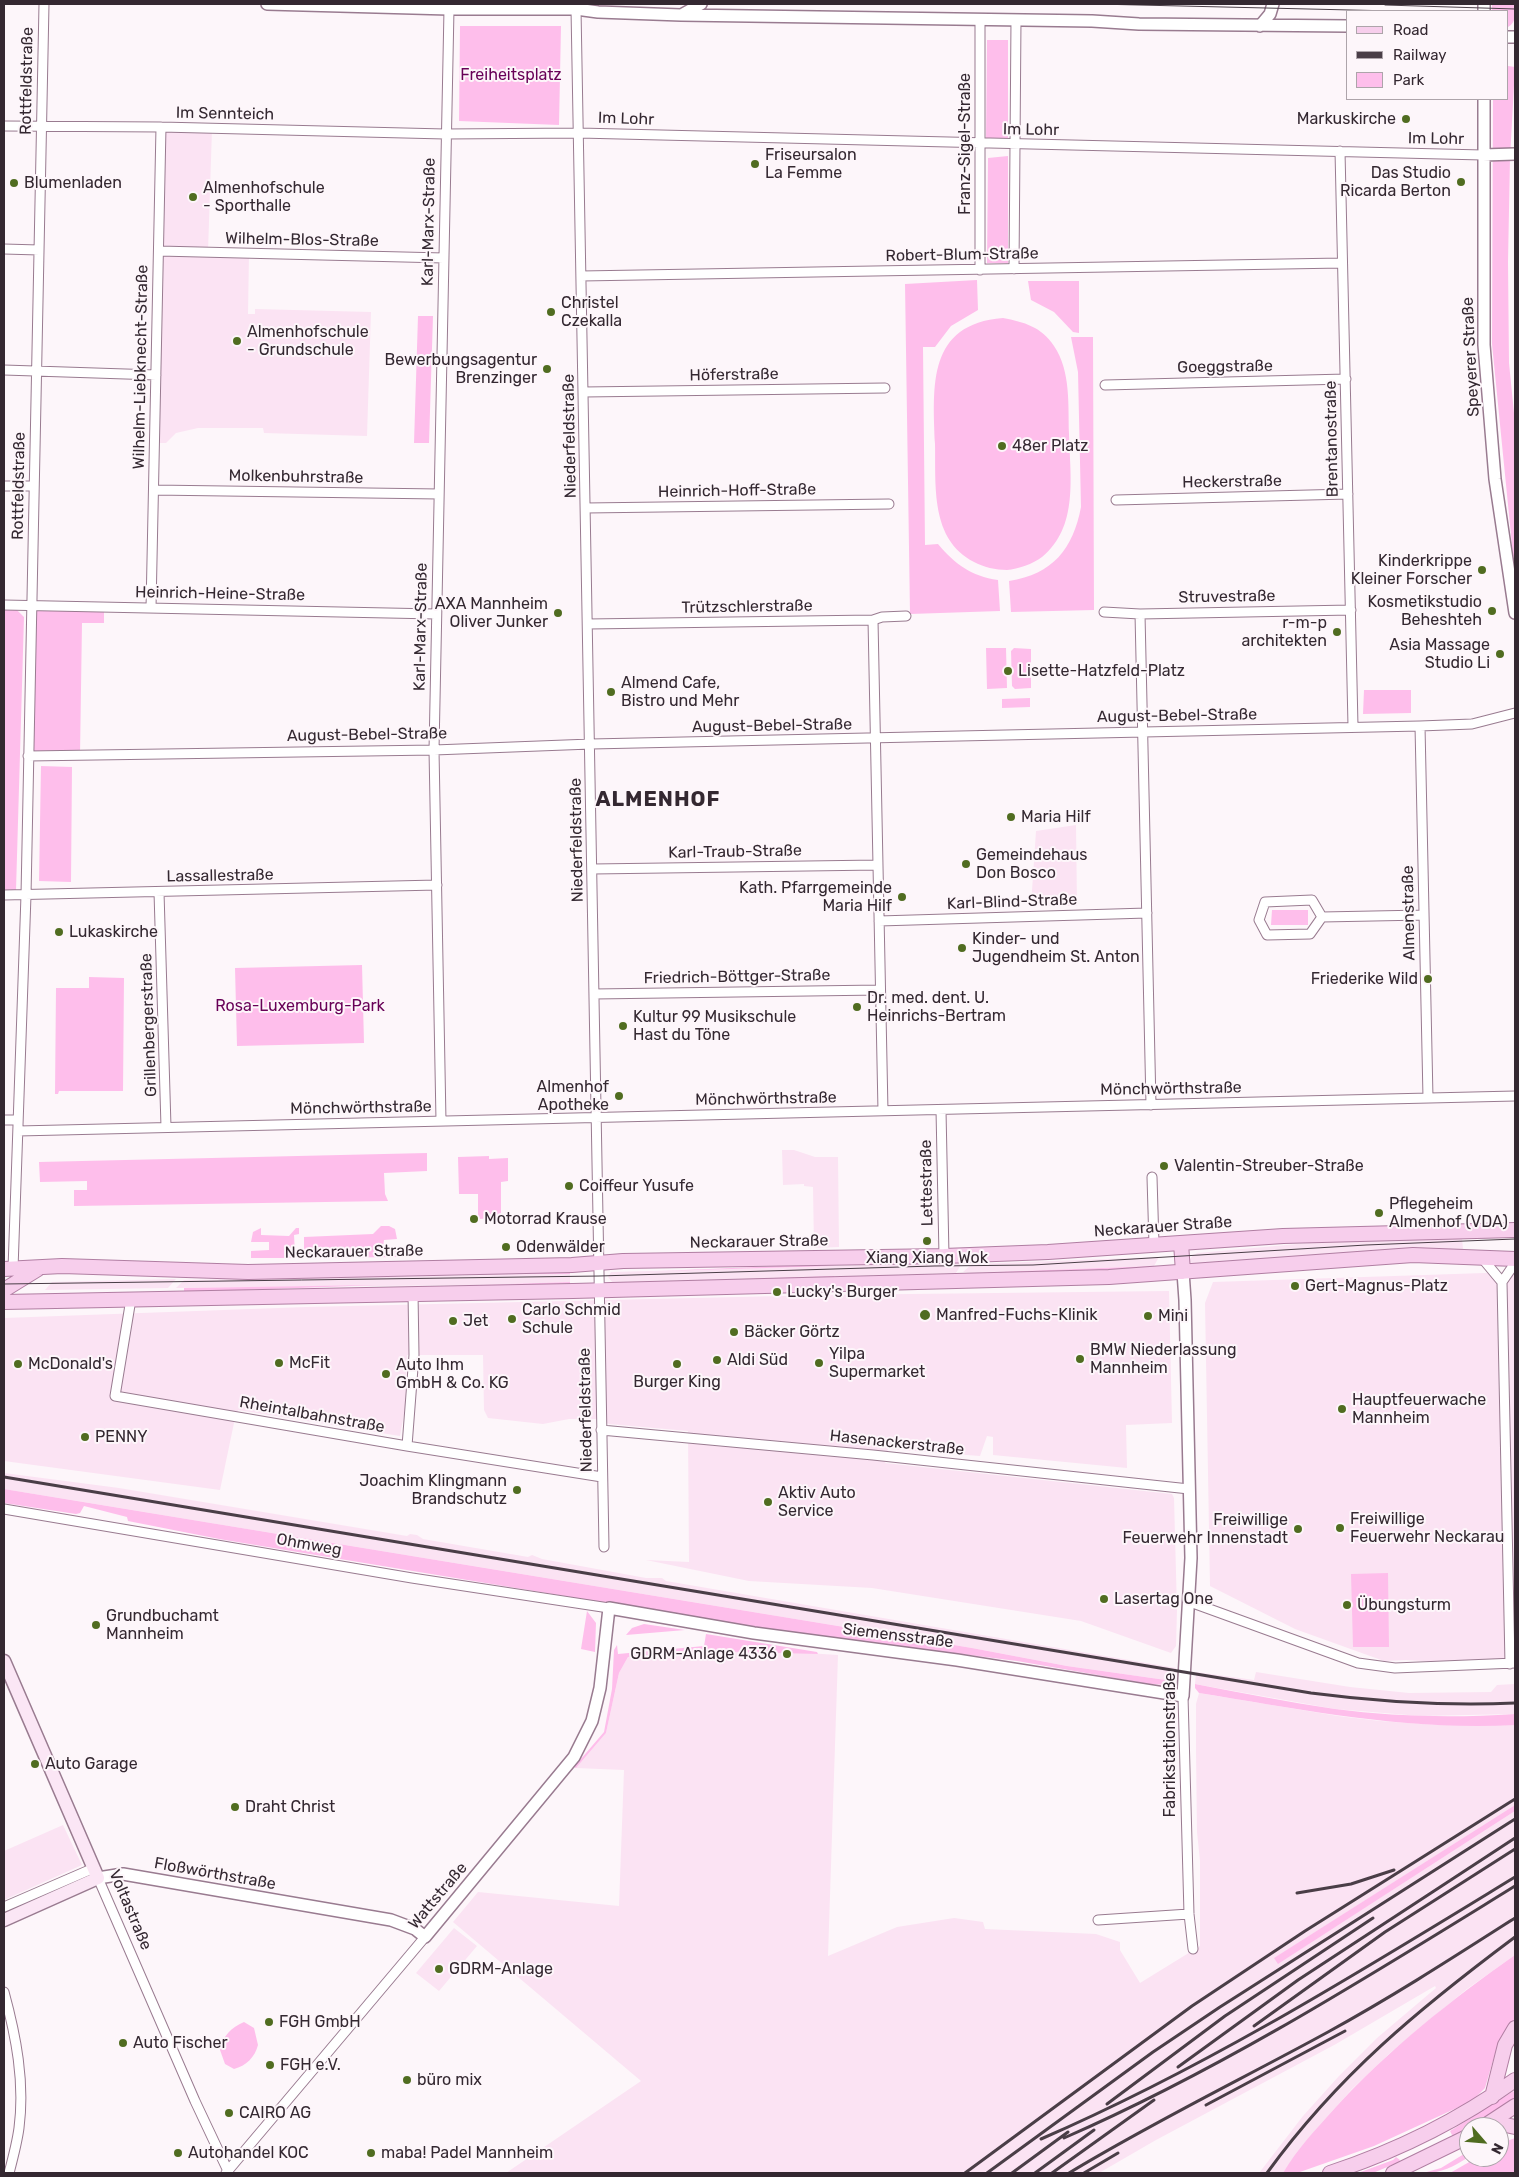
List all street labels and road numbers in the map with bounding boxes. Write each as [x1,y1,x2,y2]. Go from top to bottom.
street label: Rottfeldstraße [16,27,38,135]
street label: Franz-Sigel-Straße [955,73,975,215]
street label: Im Sennteich [176,104,274,124]
street label: Im Lohr [598,108,654,130]
street label: Im Lohr [1003,120,1059,140]
street label: Im Lohr [1408,129,1464,149]
street label: Karl-Marx-Straße [418,158,440,286]
street label: Wilhelm-Blos-Straße [225,229,379,251]
street label: Robert-Blum-Straße [885,244,1039,266]
street label: Wilhelm-Liebknecht-Straße [130,265,152,469]
street label: Speyerer Straße [1458,297,1484,417]
street label: Goeggstraße [1177,357,1273,377]
street label: Höferstraße [689,365,779,385]
street label: Niederfeldstraße [559,374,581,498]
street label: Brentanostraße [1321,380,1343,498]
street label: Rottfeldstraße [8,432,30,540]
street label: Molkenbuhrstraße [228,466,364,488]
street label: Heckerstraße [1182,472,1282,492]
street label: Heinrich-Hoff-Straße [658,480,816,502]
street label: Karl-Marx-Straße [410,563,432,691]
street label: Heinrich-Heine-Straße [135,583,305,605]
street label: Struvestraße [1178,587,1276,607]
street label: Trützschlerstraße [681,596,813,618]
street label: August-Bebel-Straße [1097,705,1257,727]
street label: August-Bebel-Straße [692,715,852,737]
street label: August-Bebel-Straße [287,724,447,746]
street label: Niederfeldstraße [566,778,588,902]
street label: Karl-Traub-Straße [668,841,802,863]
street label: Lassallestraße [166,865,274,887]
street label: Almenstraße [1399,865,1419,961]
street label: Karl-Blind-Straße [946,890,1078,914]
street label: Grillenbergerstraße [137,953,161,1097]
street label: Friedrich-Böttger-Straße [643,966,831,988]
street label: Mönchwörthstraße [1100,1078,1242,1100]
street label: Mönchwörthstraße [695,1088,837,1110]
street label: Mönchwörthstraße [290,1097,432,1119]
street label: Lettestraße [917,1139,937,1227]
street label: Neckarauer Straße [1093,1213,1233,1241]
street label: Neckarauer Straße [690,1231,828,1253]
street label: Neckarauer Straße [285,1241,423,1263]
street label: Niederfeldstraße [575,1348,597,1472]
street label: Rheintalbahnstraße [238,1393,386,1437]
street label: Hasenackerstraße [829,1426,965,1460]
street label: Ohmweg [275,1530,343,1560]
street label: Siemensstraße [842,1620,954,1652]
street label: Fabrikstationstraße [1160,1672,1180,1818]
street label: Floßwörthstraße [153,1854,277,1894]
street label: Wattstraße [405,1859,471,1933]
street label: Voltastraße [104,1867,156,1953]

